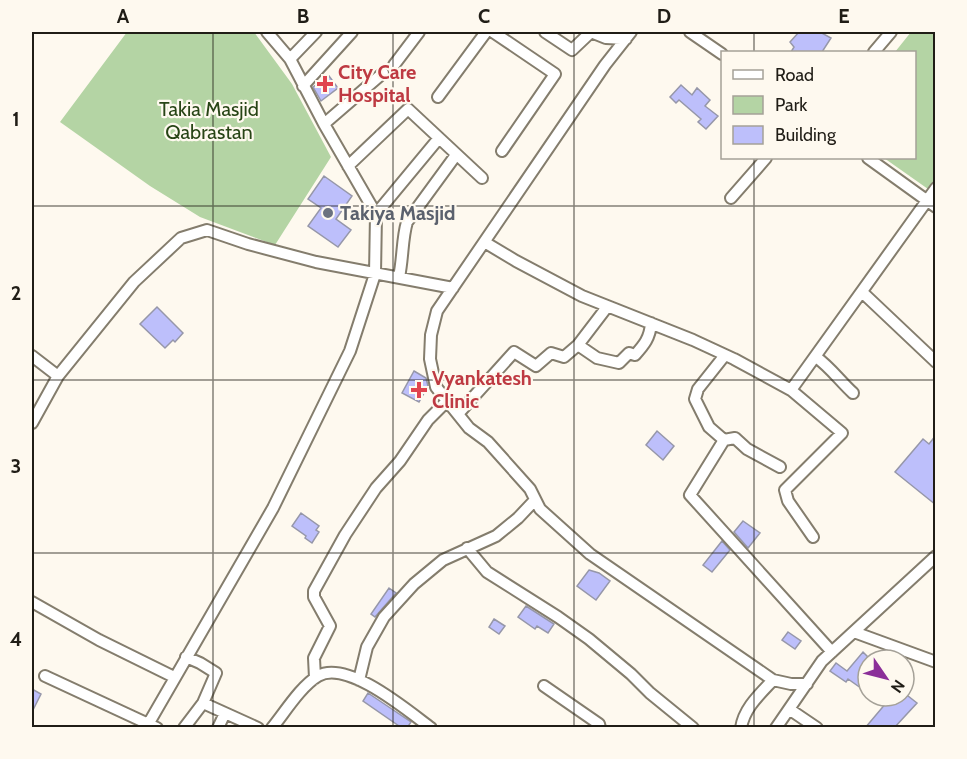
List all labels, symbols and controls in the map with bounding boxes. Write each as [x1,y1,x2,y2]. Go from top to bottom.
text: A [117,4,130,28]
text: B [297,4,309,28]
text: C [478,4,490,28]
text: D [657,4,671,28]
text: E [838,4,850,28]
legend [721,51,916,159]
place label: City Care Hospital [338,60,416,107]
text: Road [775,64,814,86]
marker: City Care Hospital [316,75,334,93]
text: Park [775,94,808,116]
park label: Takia Masjid Qabrastan [159,97,259,144]
text: 1 [12,107,20,131]
text: Building [775,124,837,146]
place label: Takiya Masjid [340,201,456,225]
marker: Takiya Masjid [321,206,335,220]
text: 2 [11,281,21,305]
place label: Vyankatesh Clinic [432,366,532,413]
marker: Vyankatesh Clinic [410,381,428,399]
text: 3 [11,454,21,478]
text: 4 [10,627,22,651]
north arrow [856,648,916,708]
text: N [887,676,909,696]

